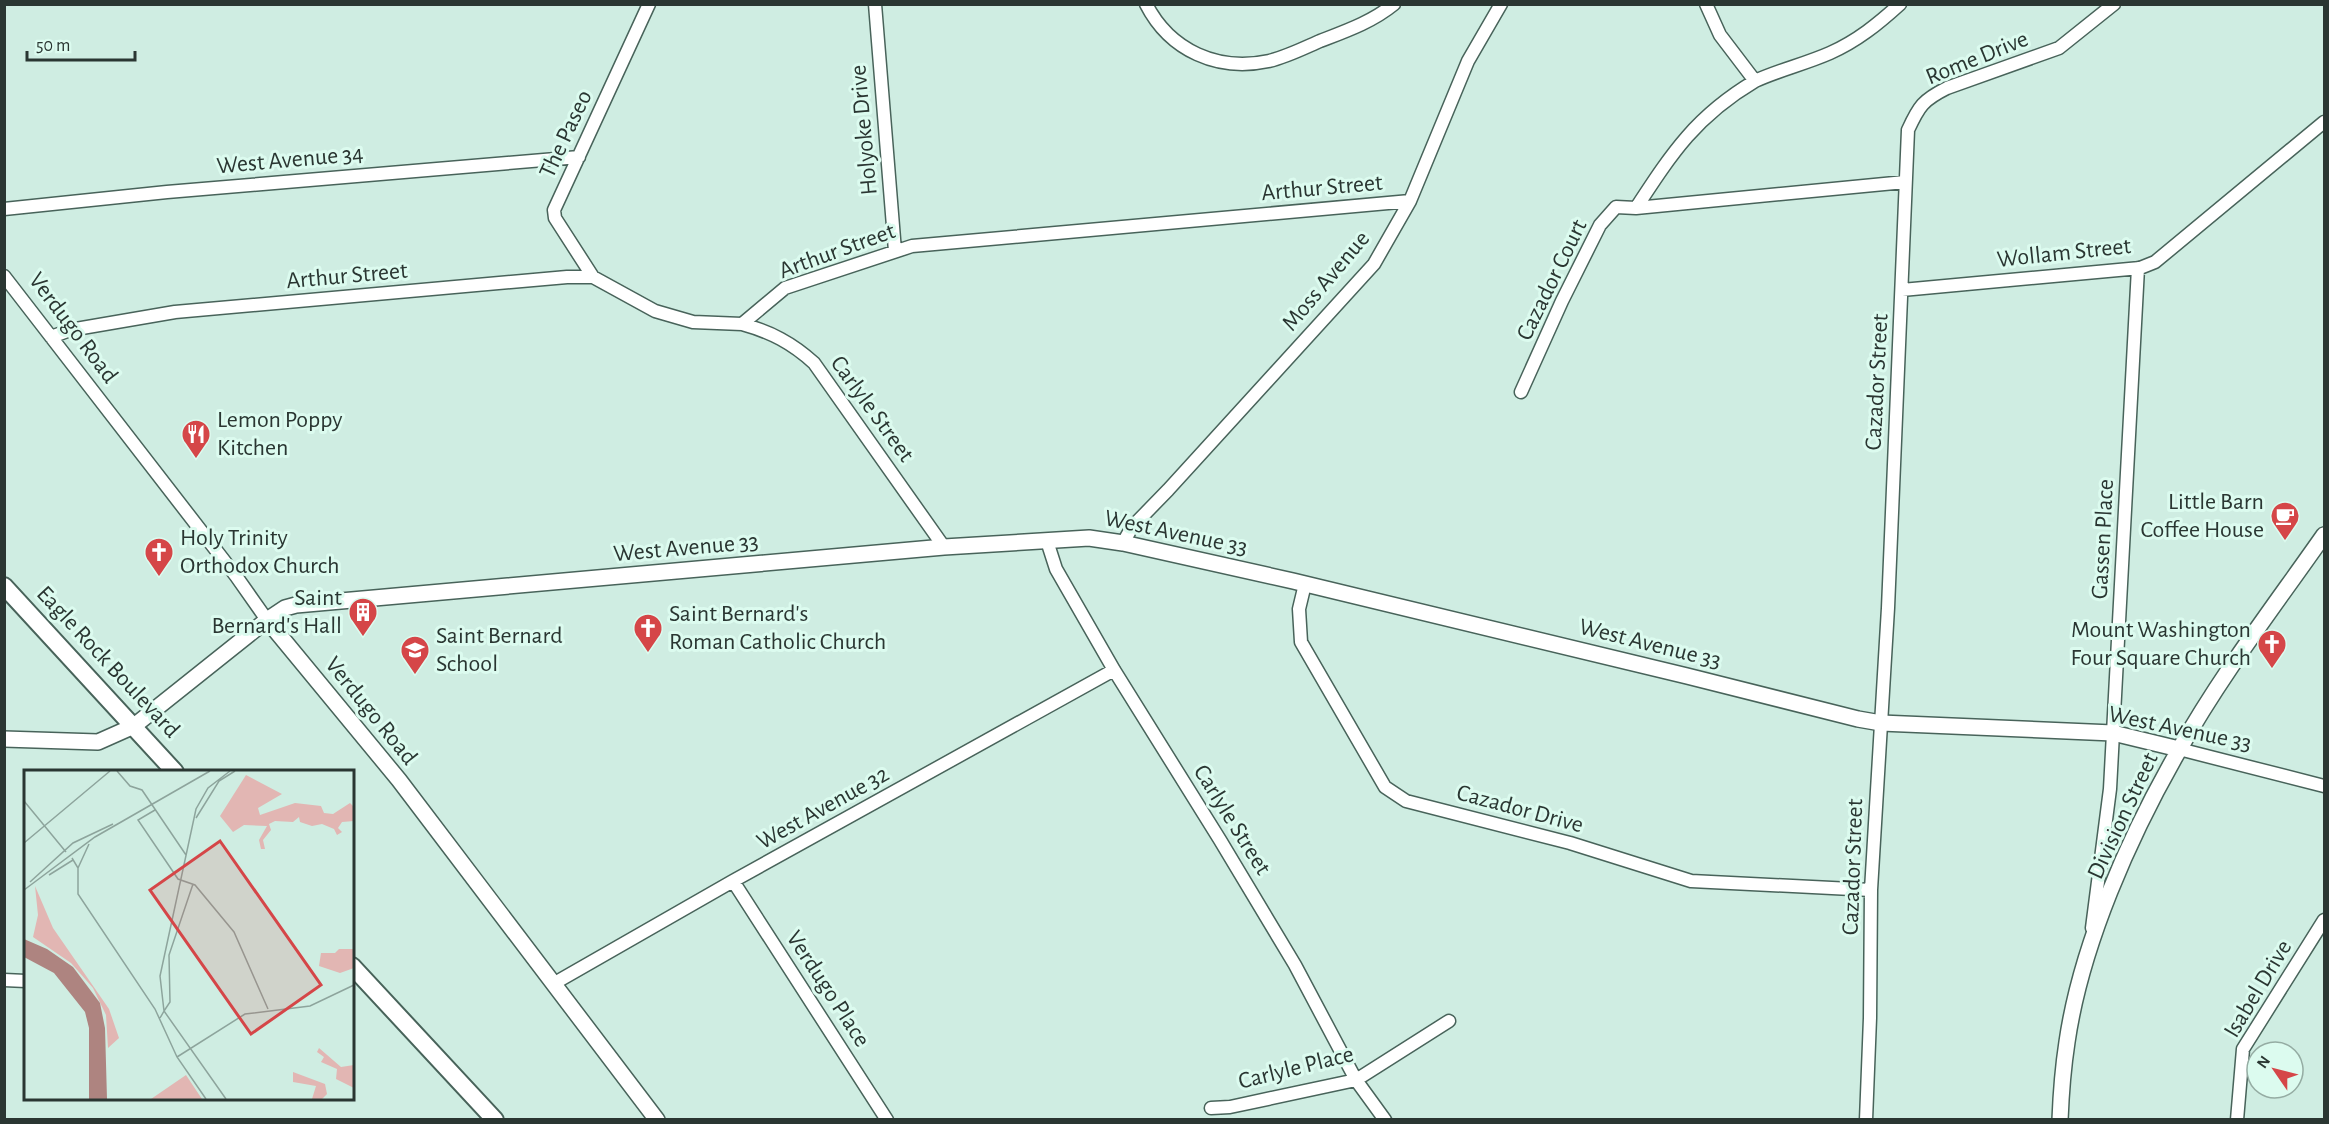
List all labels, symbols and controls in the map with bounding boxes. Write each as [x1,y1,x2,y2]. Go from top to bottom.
scale bar [27,24,135,62]
street label: Rome Drive [1922,27,2032,89]
text: 50 m [36,37,70,55]
street label: Holyoke Drive [846,64,882,196]
street label: The Paseo [535,86,597,182]
street label: West Avenue 34 [216,142,364,178]
street label: Arthur Street [1260,171,1384,205]
street label: Cazador Court [1512,215,1592,344]
street label: Arthur Street [776,219,899,283]
street label: Moss Avenue [1278,227,1374,335]
street label: Wollam Street [1996,234,2132,272]
street label: Arthur Street [285,259,409,293]
street label: Verdugo Road [24,268,122,388]
street label: Cazador Street [1861,313,1893,451]
street label: Carlyle Street [826,351,919,467]
place label: Lemon Poppy Kitchen [217,408,342,460]
restaurant icon: Lemon Poppy Kitchen [180,418,212,460]
street label: Gassen Place [2088,478,2118,600]
place label: Little Barn Coffee House [2141,490,2264,542]
cafe icon: Little Barn Coffee House [2269,500,2301,542]
street label: West Avenue 33 [1102,506,1250,560]
place label: Holy Trinity Orthodox Church [180,526,340,578]
street label: West Avenue 33 [612,530,760,566]
church icon: Holy Trinity Orthodox Church [143,536,175,578]
street label: Eagle Rock Boulevard [32,582,184,742]
place label: Saint Bernard's Hall [211,586,342,638]
building icon: Saint Bernard's Hall [347,596,379,638]
place label: Saint Bernard's Roman Catholic Church [669,602,886,654]
church icon: Saint Bernard's Roman Catholic Church [632,612,664,654]
street label: West Avenue 33 [1576,615,1724,673]
place label: Mount Washington Four Square Church [2071,618,2251,670]
place label: Saint Bernard School [436,624,563,676]
church icon: Mount Washington Four Square Church [2256,628,2288,670]
school or university icon: Saint Bernard School [399,634,431,676]
street label: Verdugo Road [320,652,422,770]
street label: West Avenue 33 [2106,702,2254,756]
street label: Division Street [2083,749,2163,883]
street label: Carlyle Street [1189,761,1275,880]
street label: West Avenue 32 [753,762,893,854]
inset map [24,770,354,1100]
street label: Cazador Drive [1454,781,1586,837]
street label: Cazador Street [1839,798,1867,936]
street label: Verdugo Place [782,927,874,1051]
street label: Isabel Drive [2220,936,2296,1042]
north arrow [2245,1040,2305,1100]
street label: Carlyle Place [1236,1042,1356,1094]
text: N [2254,1053,2273,1071]

